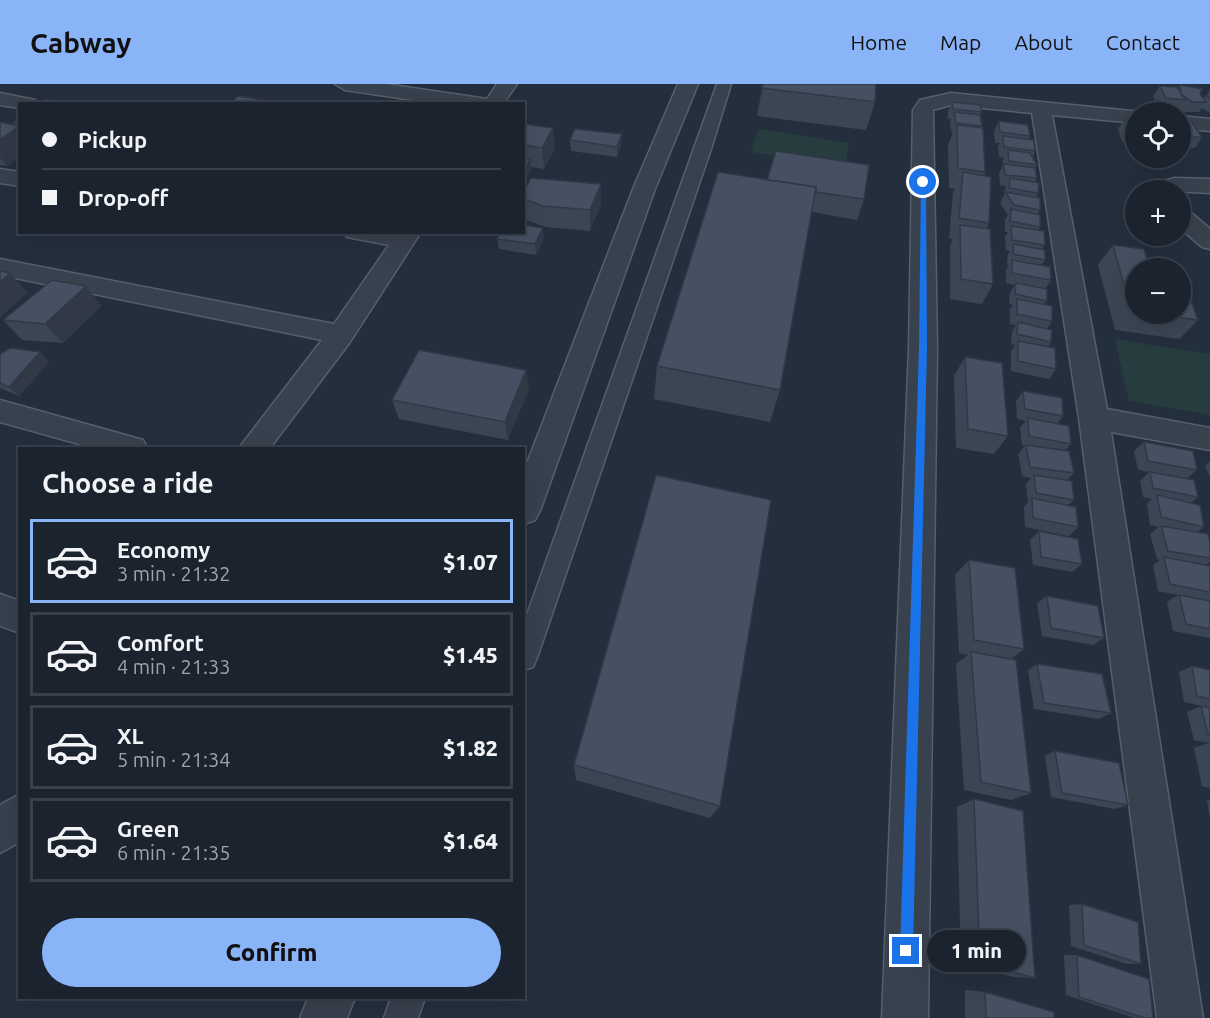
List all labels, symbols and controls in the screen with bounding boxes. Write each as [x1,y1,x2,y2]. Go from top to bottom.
text: Cabway [30,27,131,58]
text: Home [850,30,907,54]
text: Map [940,30,981,54]
text: About [1014,30,1073,54]
text: Contact [1106,30,1180,54]
map controls [1125,102,1191,324]
button: locate [1125,102,1191,168]
text: Pickup [78,127,147,152]
route start [909,168,936,195]
button: + [1125,180,1191,246]
text: Drop-off [78,185,168,210]
button: − [1125,258,1191,324]
text: Choose a ride [42,468,214,498]
icon: car [45,534,99,588]
text: Economy [117,537,210,562]
text: $1.07 [443,549,498,574]
text: 3 min · 21:32 [117,562,231,585]
icon: car [45,627,99,681]
text: Comfort [117,630,204,655]
text: $1.45 [443,642,498,667]
text: 4 min · 21:33 [117,655,231,678]
icon: car [45,720,99,774]
text: XL [117,723,144,748]
text: $1.82 [443,735,498,760]
text: 5 min · 21:34 [117,748,231,771]
icon: car [45,813,99,867]
text: Green [117,816,179,841]
text: $1.64 [443,828,498,853]
text: 6 min · 21:35 [117,841,231,864]
button: Confirm [42,918,501,987]
callout: 1 min [927,930,1026,972]
route end [892,937,919,964]
text: 1 min [951,939,1002,962]

